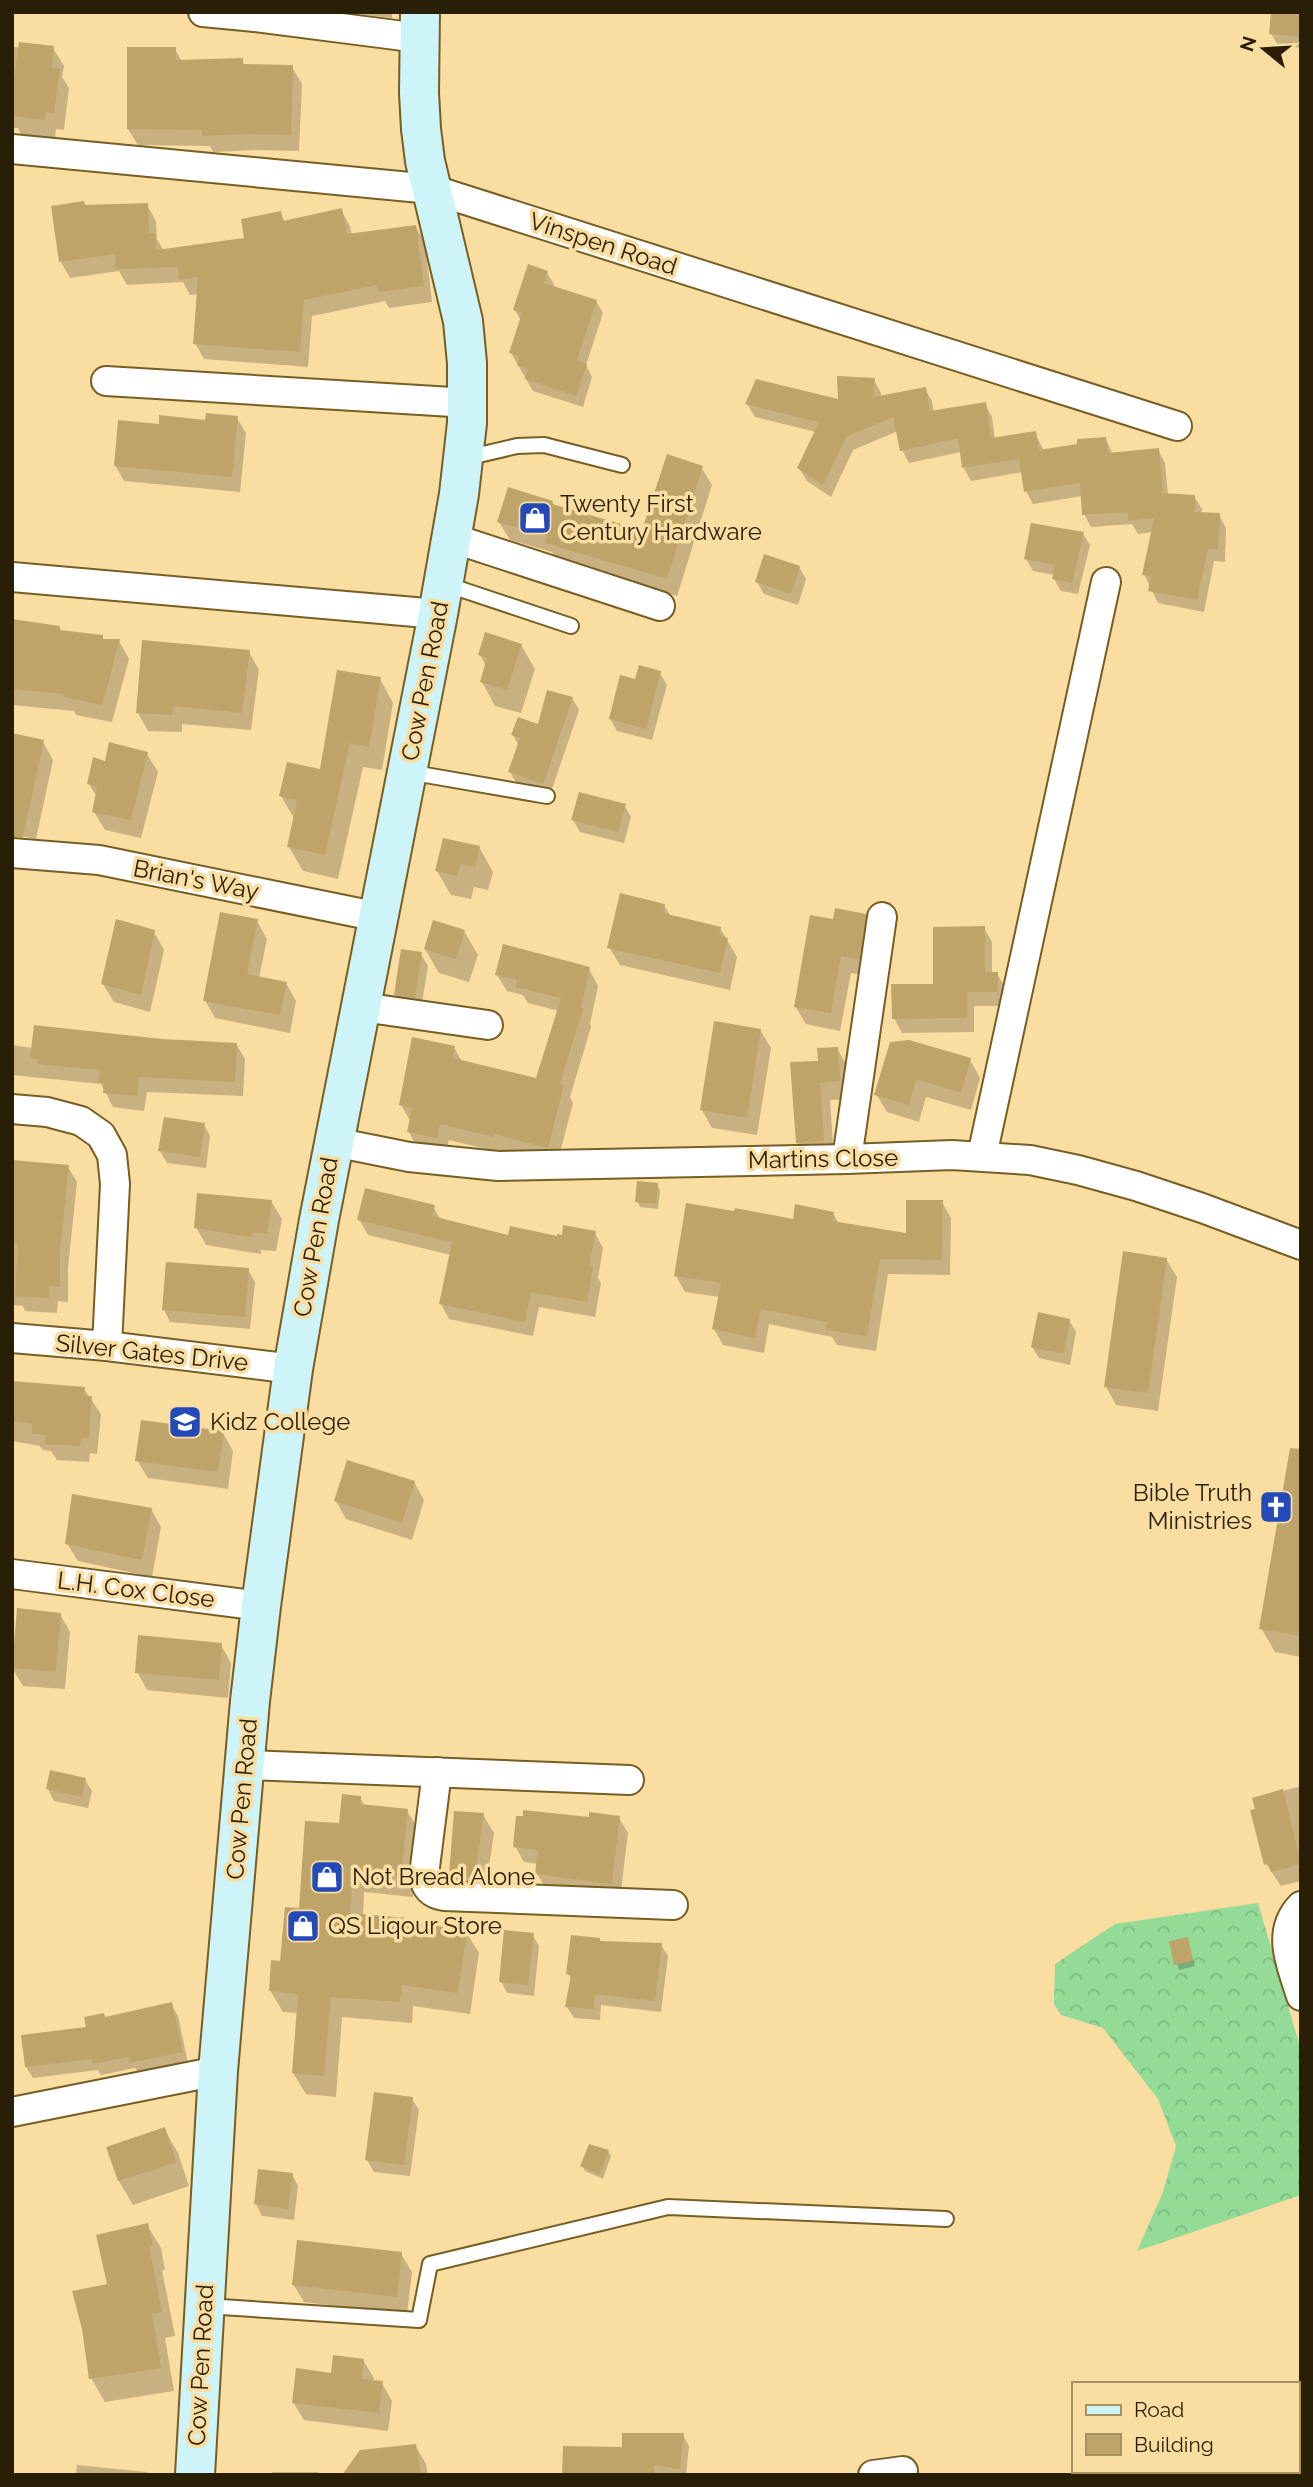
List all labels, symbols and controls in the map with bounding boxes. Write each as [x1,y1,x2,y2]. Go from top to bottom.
north arrow [1229,14,1299,84]
text: N [1235,33,1261,54]
street label: Vinspen Road [526,206,681,281]
place label: Twenty First Century Hardware [560,489,762,546]
shop icon: Twenty First Century Hardware [516,499,554,537]
street label: Cow Pen Road [395,599,454,763]
street label: Brian's Way [131,853,261,906]
street label: Martins Close [748,1143,898,1174]
street label: Cow Pen Road [287,1155,344,1319]
street label: Silver Gates Drive [54,1328,250,1377]
school or university icon: Kidz College [166,1403,204,1441]
place label: Kidz College [210,1407,350,1436]
place label: Bible Truth Ministries [1133,1478,1252,1535]
church icon: Bible Truth Ministries [1257,1488,1295,1526]
street label: L.H. Cox Close [56,1565,216,1614]
street label: Cow Pen Road [220,1717,263,1881]
shop icon: Not Bread Alone [308,1858,346,1896]
place label: Not Bread Alone [352,1862,535,1891]
shop icon: QS Liqour Store [284,1907,322,1945]
place label: QS Liqour Store [328,1911,502,1940]
street label: Cow Pen Road [182,2283,219,2446]
legend [1072,2382,1299,2473]
text: Road [1134,2397,1184,2422]
text: Building [1134,2432,1214,2457]

